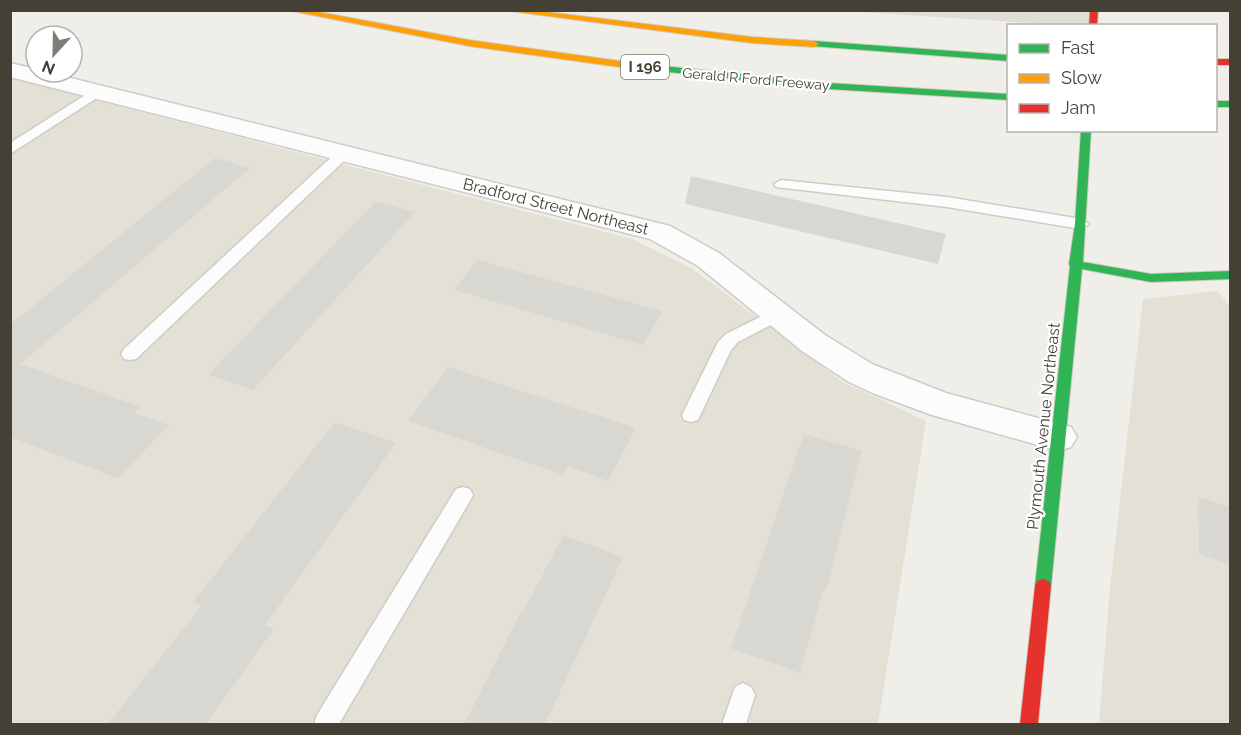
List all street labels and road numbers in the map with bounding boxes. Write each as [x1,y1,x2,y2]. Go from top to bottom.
road number: I 196 [621,55,669,79]
street label: Gerald R Ford Freeway [682,65,831,93]
street label: Bradford Street Northeast [461,174,651,239]
street label: Plymouth Avenue Northeast [1023,321,1064,531]

